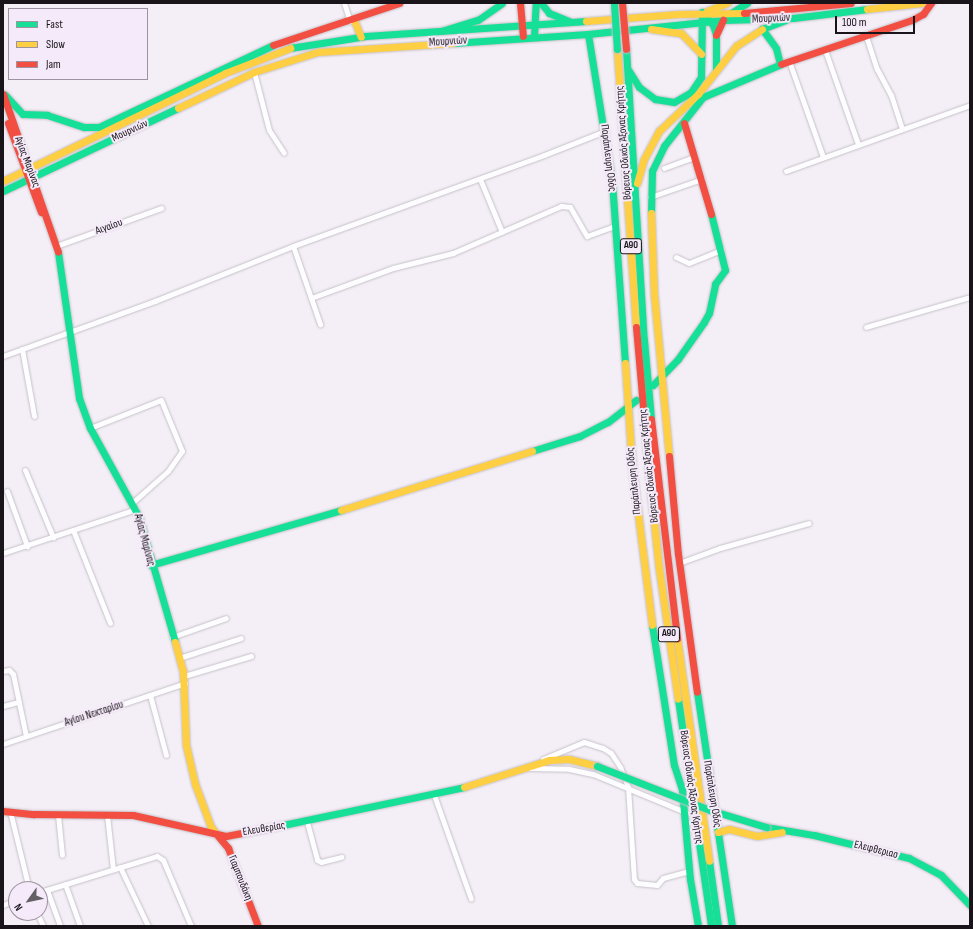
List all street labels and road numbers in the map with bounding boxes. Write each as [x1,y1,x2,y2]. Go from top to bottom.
street label: Μουρνιών [752,11,790,27]
street label: Μουρνιών [429,34,467,50]
street label: Βόρειος Οδικός Άξονας Κρήτης [613,86,635,200]
street label: Μουρνιών [110,117,150,145]
street label: Παράπλευρη Οδός [597,124,619,192]
street label: Αγίας Μαρίνας [11,135,43,189]
street label: Αιγαίου [94,216,124,238]
road number: Α90 [619,238,643,254]
street label: Βόρειος Οδικός Άξονας Κρήτης [636,408,662,524]
street label: Παράπλευρη Οδός [624,447,644,515]
street label: Αγίας Μαρίνας [131,512,157,568]
road number: Α90 [657,626,681,642]
street label: Αγίου Νεκταρίου [63,698,125,730]
street label: Βόρειος Οδικός Άξονας Κρήτης [677,729,705,845]
street label: Παράπλευρη Οδός [700,760,724,828]
street label: Ελευθερίας [242,819,286,839]
street label: Ελεφθεριασ [853,838,899,862]
street label: Γιαμπουδάκη [225,854,255,902]

